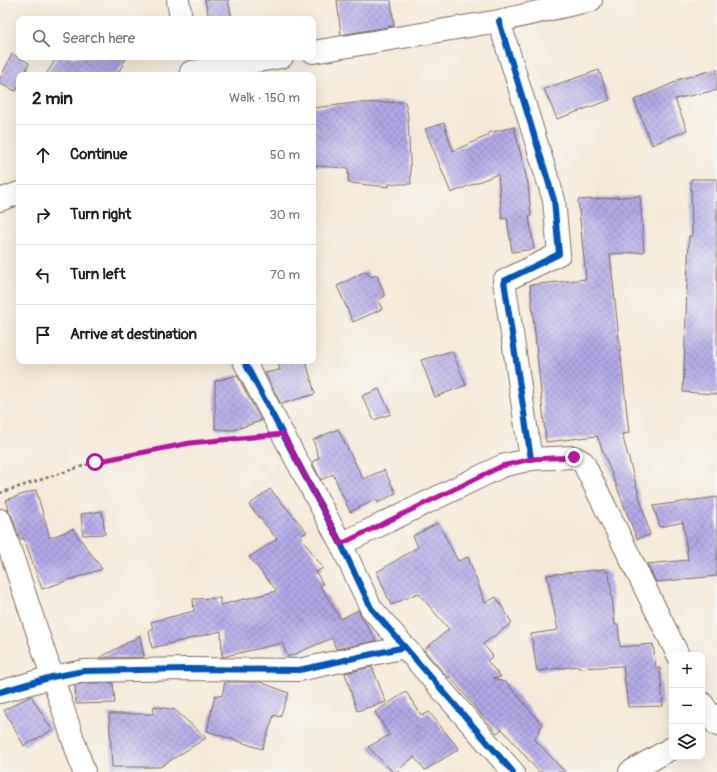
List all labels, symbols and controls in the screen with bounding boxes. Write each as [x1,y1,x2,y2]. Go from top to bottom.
search box [16,16,316,60]
icon: search [30,27,52,49]
text: Search here [62,29,135,48]
text: 2 min [32,88,73,109]
text: Walk · 150 m [229,90,300,106]
icon: ahead [32,144,54,166]
text: Continue [70,145,128,164]
text: 50 m [270,147,300,163]
icon: right [32,204,54,226]
text: Turn right [70,205,131,224]
text: 30 m [270,207,300,223]
icon: left [32,264,54,286]
text: Turn left [70,265,126,284]
text: 70 m [270,267,300,283]
icon: arrive [32,324,54,346]
text: Arrive at destination [70,325,197,344]
route end [565,448,583,466]
route start [86,453,104,471]
map controls [669,652,705,760]
button: + [669,652,705,688]
button: − [669,688,705,724]
button: layers [669,724,705,760]

